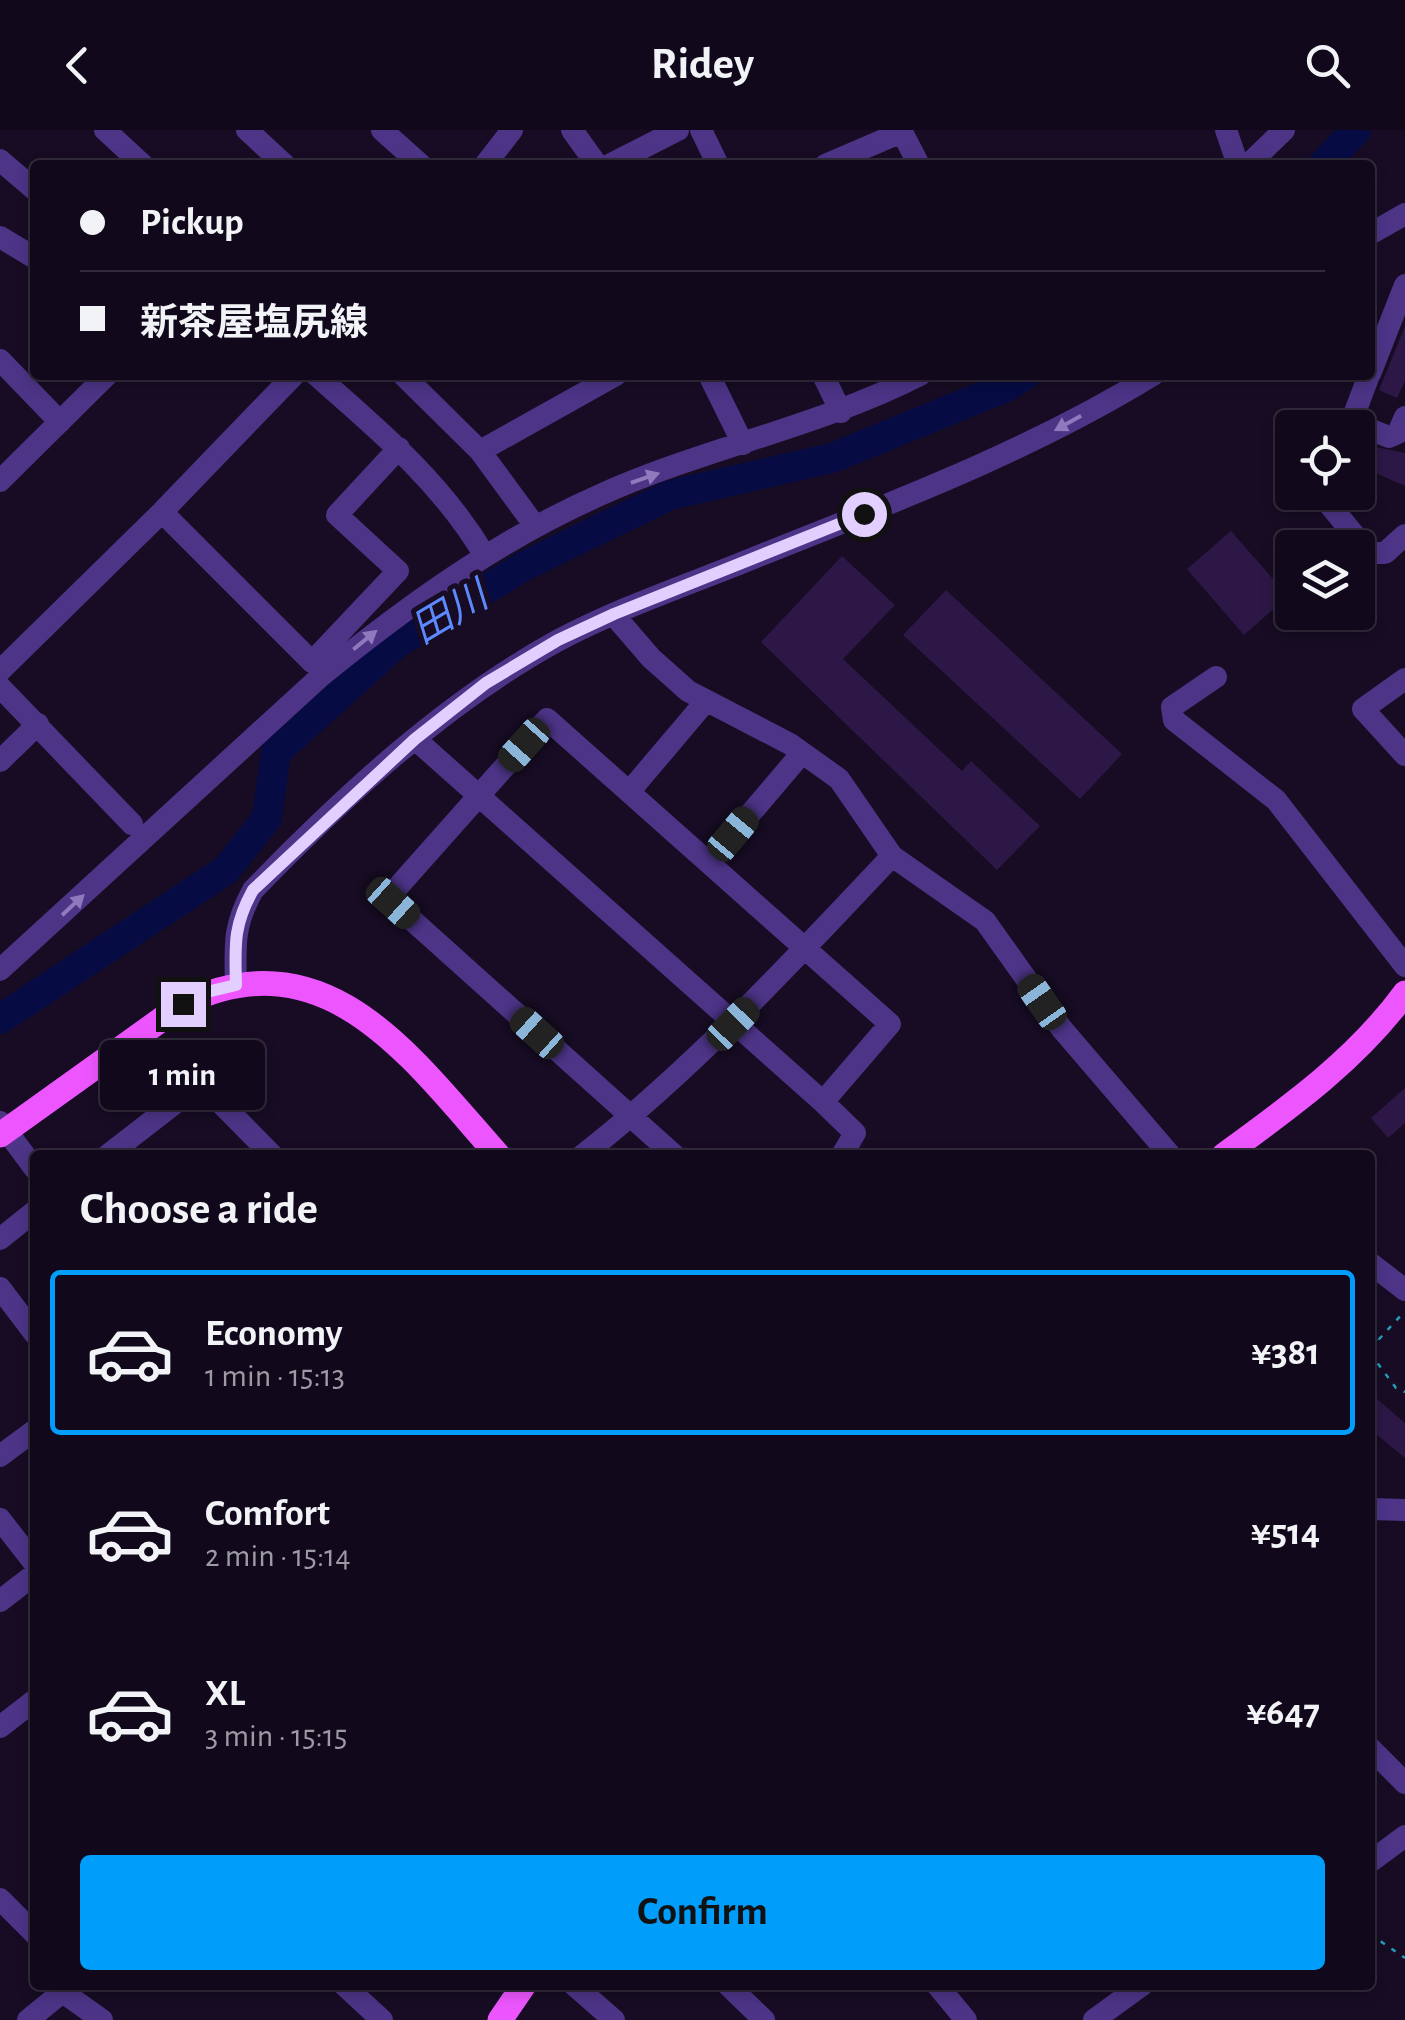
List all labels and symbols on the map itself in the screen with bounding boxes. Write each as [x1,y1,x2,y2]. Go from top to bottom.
one-way arrow [1054,415,1083,432]
one-way arrow [631,470,661,485]
route start [842,492,887,537]
water label: 田川 [405,574,498,651]
one-way arrow [352,630,378,651]
car [493,713,555,777]
car [702,801,764,867]
car [361,872,425,934]
one-way arrow [61,894,85,917]
car [1013,969,1071,1035]
route end [161,982,206,1027]
car [701,992,765,1056]
car [505,1002,569,1064]
callout: 1 min [100,1039,266,1109]

